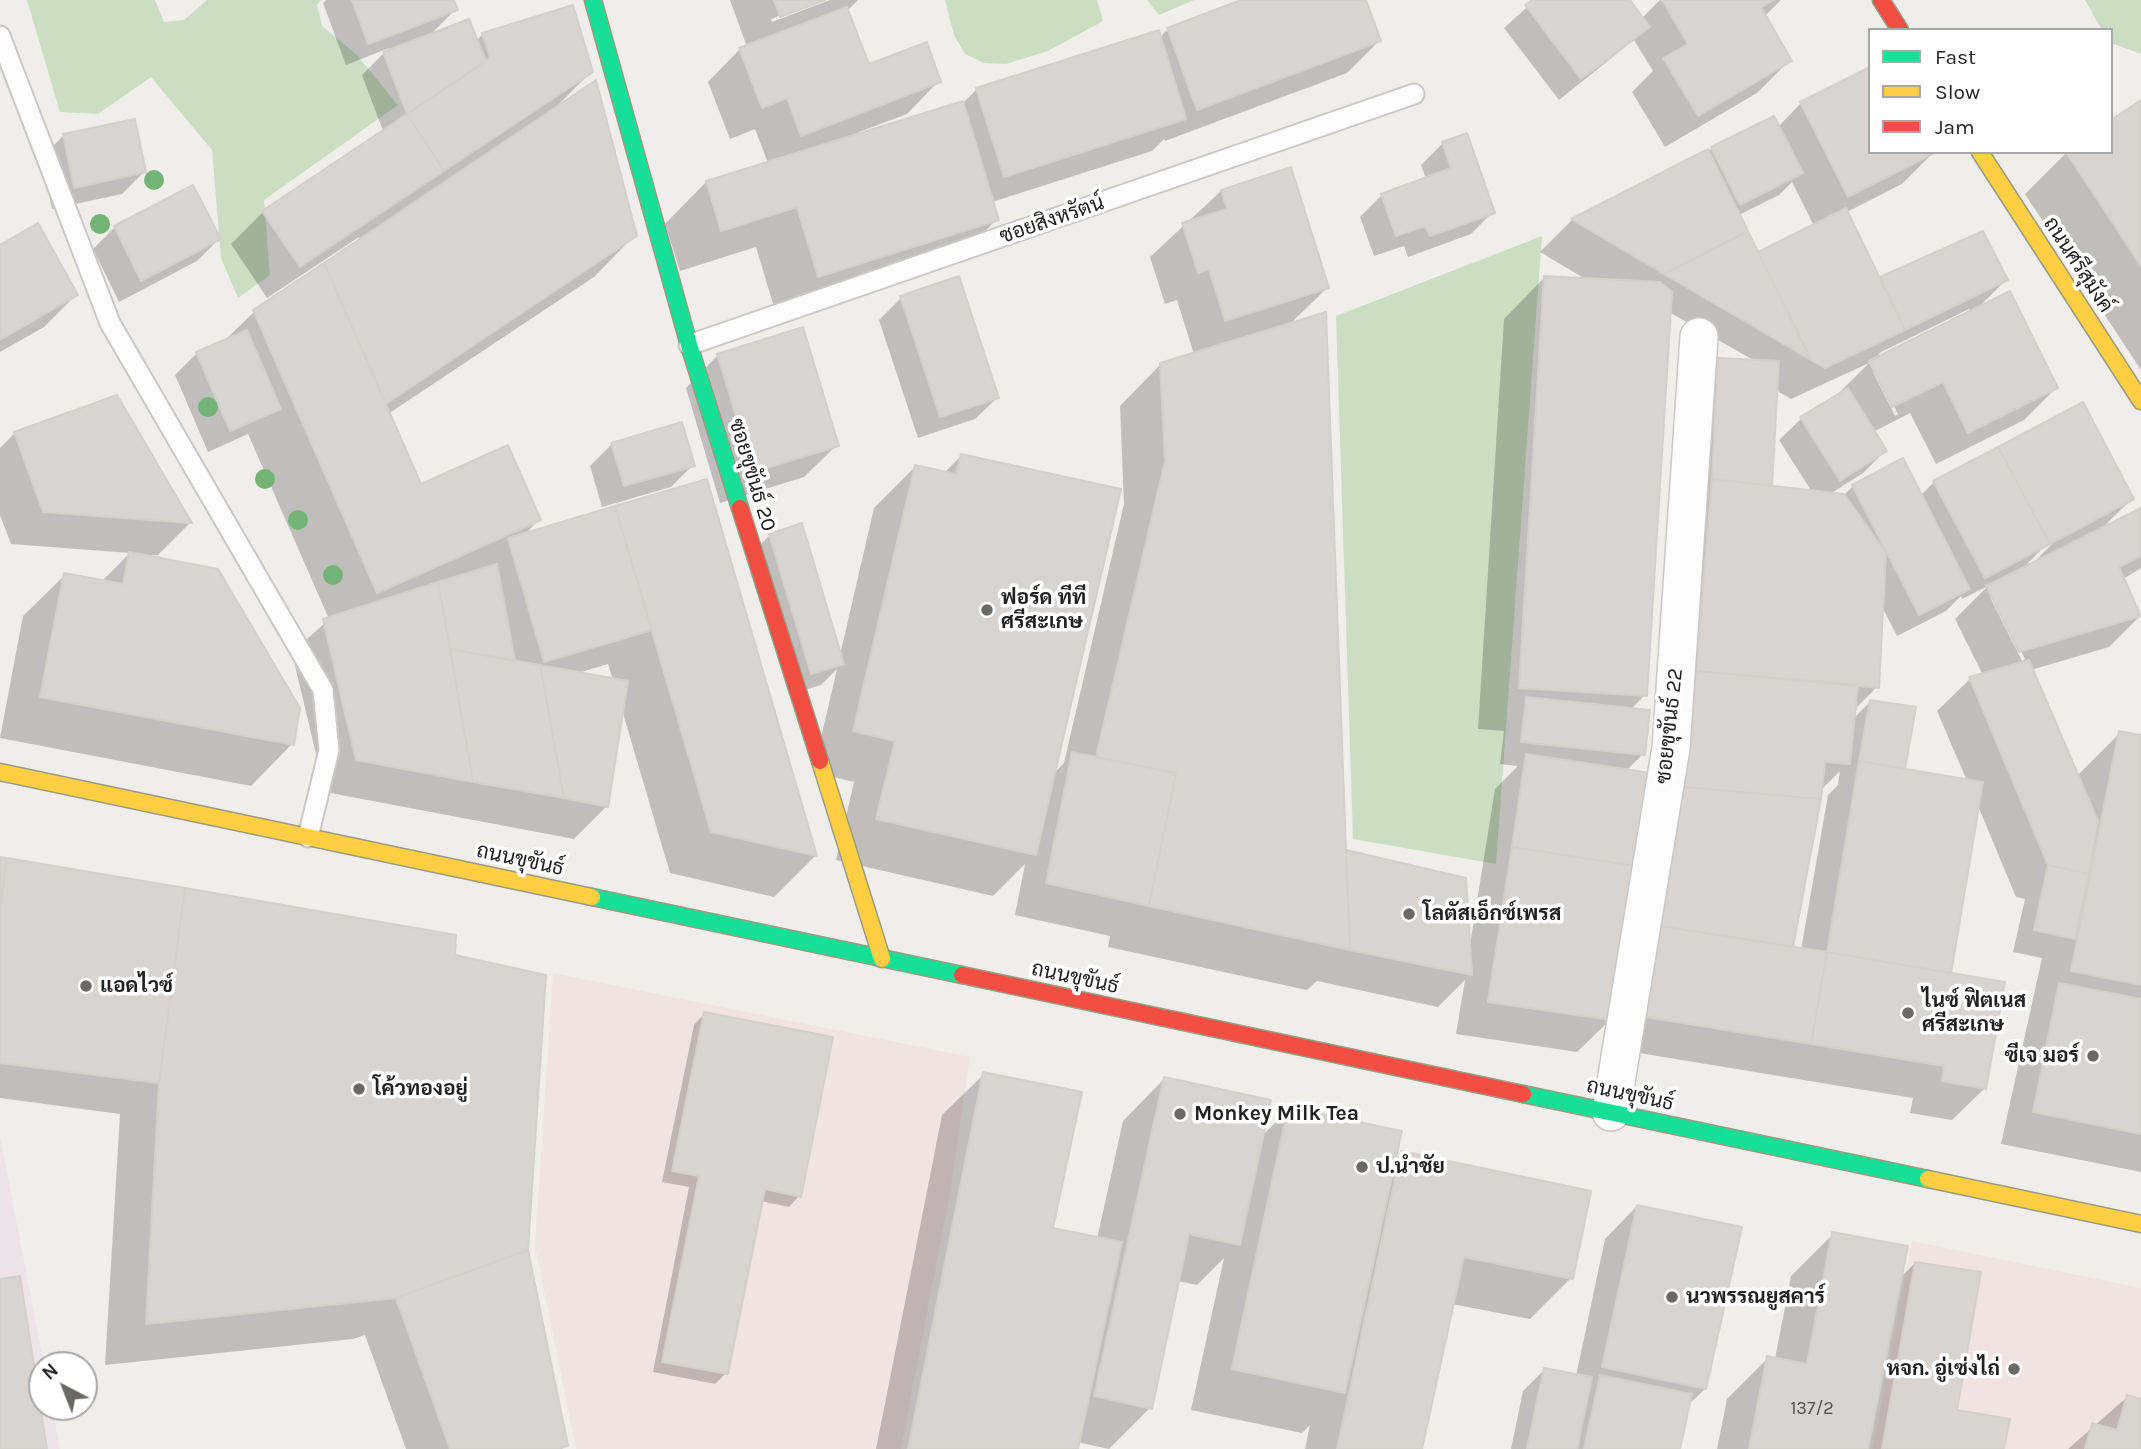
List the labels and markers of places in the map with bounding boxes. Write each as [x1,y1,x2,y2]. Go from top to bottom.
place label: ฟอร์ด ทีที ศรีสะเกษ [1001,585,1086,635]
marker: ฟอร์ด ทีที ศรีสะเกษ [979,602,995,618]
place label: โลตัสเอ็กซ์เพรส [1423,901,1561,927]
marker: โลตัสเอ็กซ์เพรส [1401,906,1417,922]
place label: แอดไวซ์ [100,973,173,999]
marker: แอดไวซ์ [78,978,94,994]
place label: ไนซ์ ฟิตเนส ศรีสะเกษ [1922,988,2026,1038]
marker: ไนซ์ ฟิตเนส ศรีสะเกษ [1900,1005,1916,1021]
place label: ซีเจ มอร์ [2005,1043,2079,1069]
marker: ซีเจ มอร์ [2085,1048,2101,1064]
place label: โค้วทองอยู่ [373,1076,468,1102]
marker: โค้วทองอยู่ [351,1081,367,1097]
place label: Monkey Milk Tea [1194,1101,1359,1127]
marker: Monkey Milk Tea [1172,1106,1188,1122]
place label: ป.นำชัย [1376,1154,1445,1180]
marker: ป.นำชัย [1354,1159,1370,1175]
place label: นวพรรณยูสคาร์ [1686,1284,1825,1310]
marker: นวพรรณยูสคาร์ [1664,1289,1680,1305]
place label: หจก. อู่เซ่งไถ่ [1887,1356,2000,1382]
marker: หจก. อู่เซ่งไถ่ [2006,1361,2022,1377]

